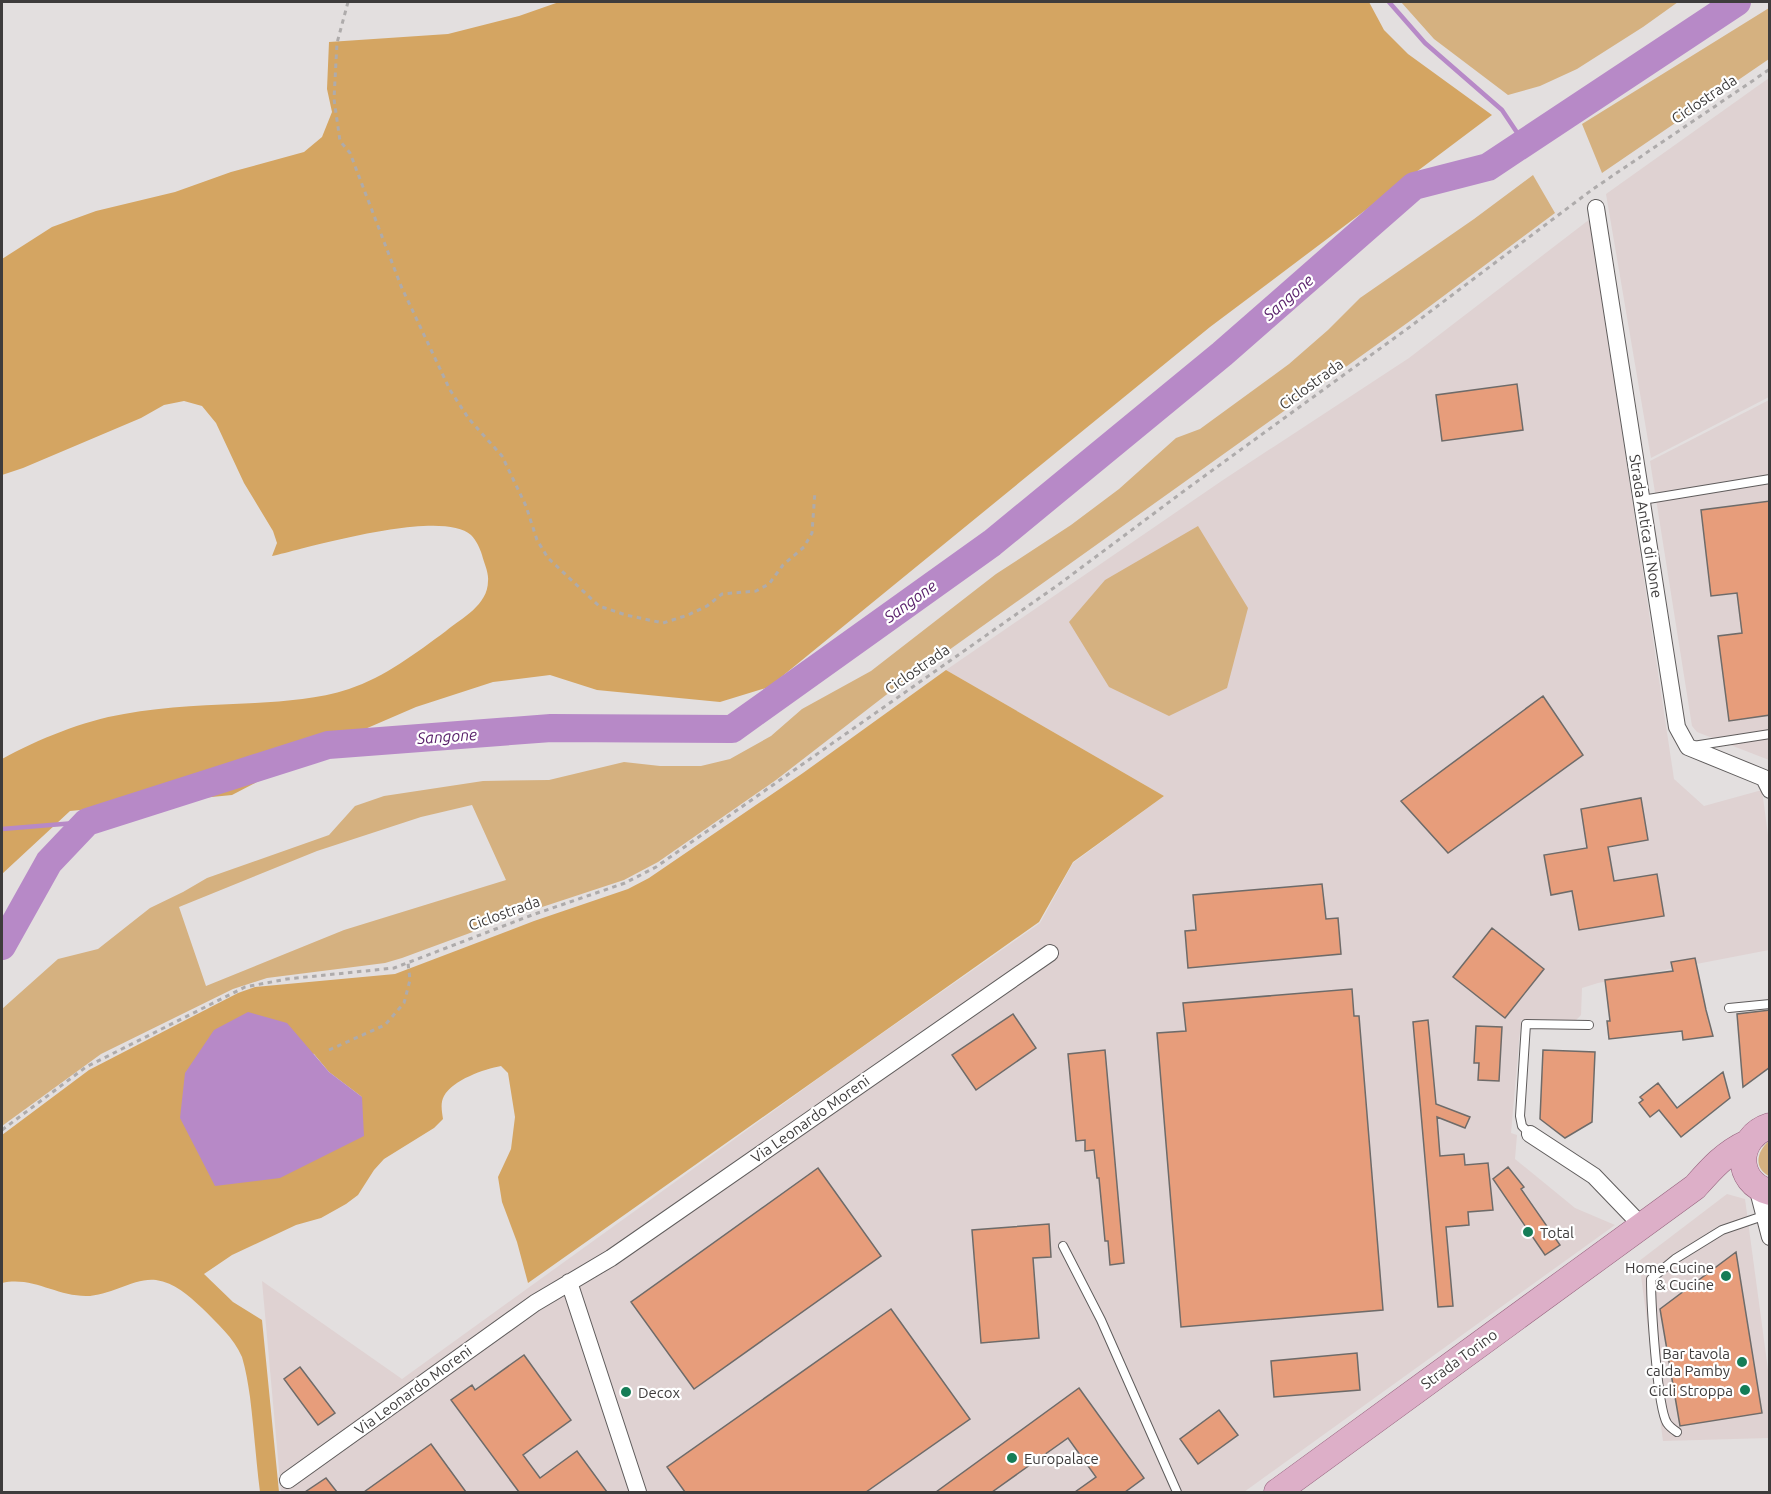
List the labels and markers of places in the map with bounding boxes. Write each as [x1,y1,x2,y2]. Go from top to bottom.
place label: Total [1540,1224,1574,1241]
marker: Total [1521,1225,1535,1239]
place label: Home Cucine & Cucine [1625,1259,1714,1293]
marker: Home Cucine & Cucine [1719,1269,1733,1283]
place label: Bar tavola calda Pamby [1646,1345,1730,1379]
marker: Bar tavola calda Pamby [1735,1355,1749,1369]
place label: Cicli Stroppa [1649,1382,1733,1399]
marker: Cicli Stroppa [1738,1383,1752,1397]
place label: Decox [638,1384,680,1401]
marker: Decox [619,1385,633,1399]
place label: Europalace [1024,1450,1099,1467]
marker: Europalace [1005,1451,1019,1465]

